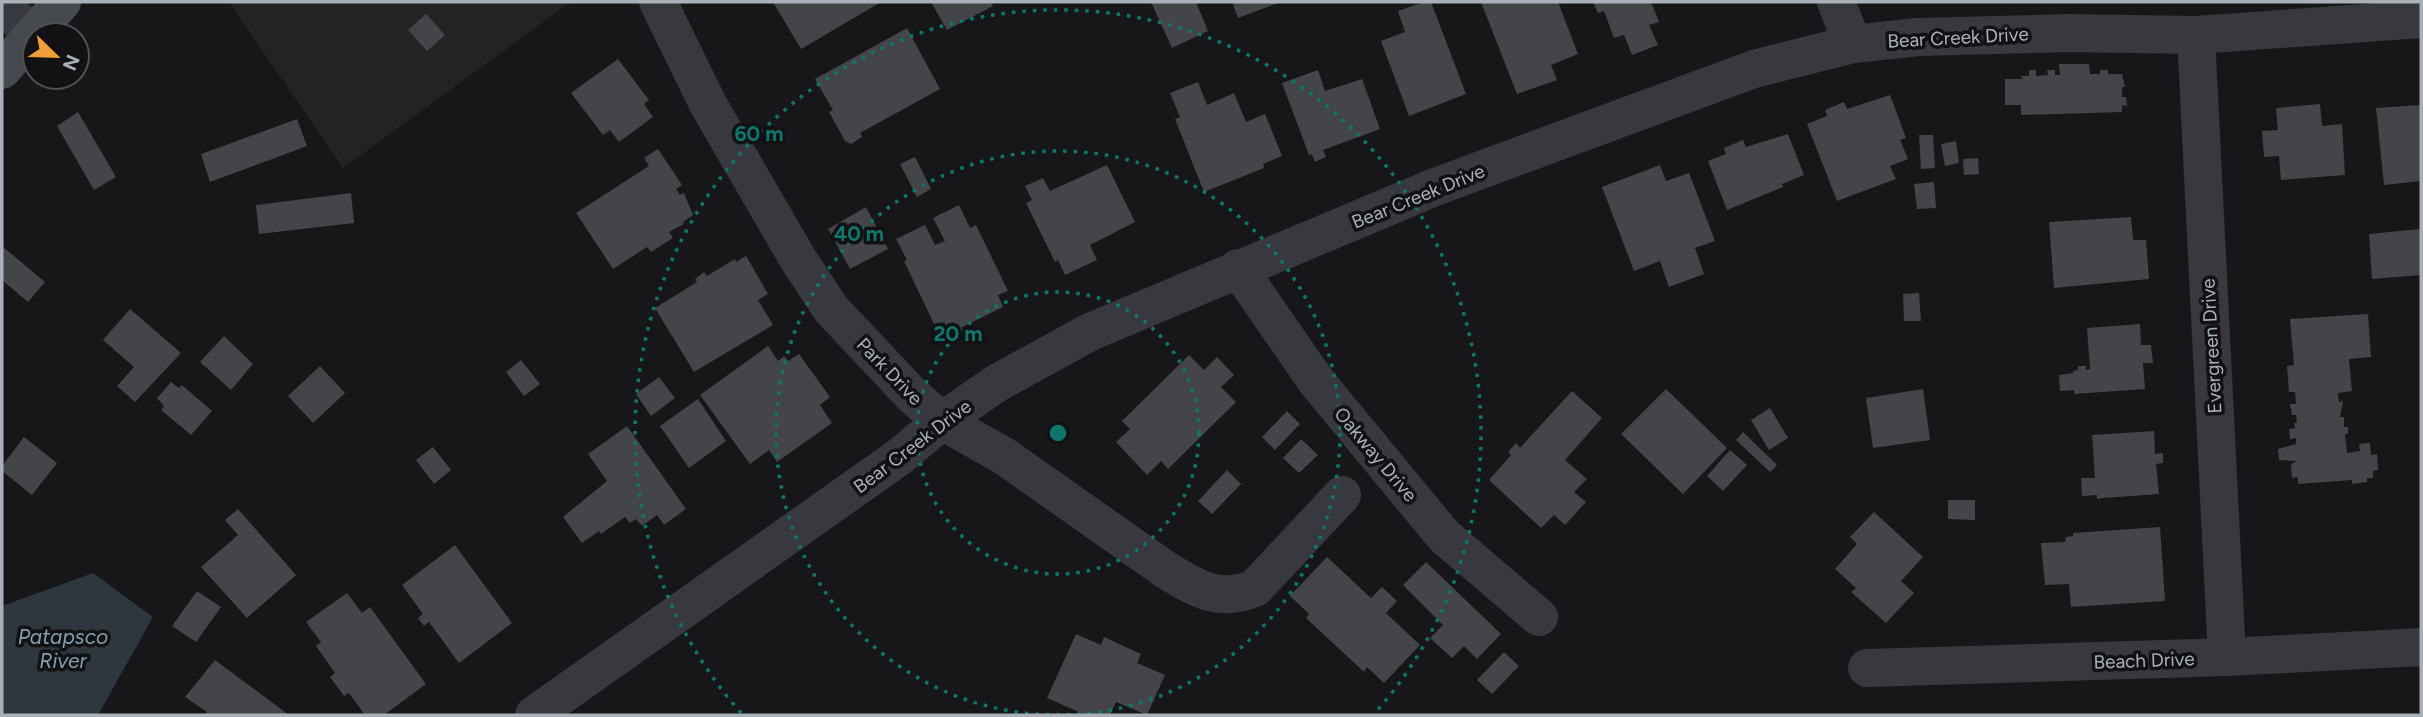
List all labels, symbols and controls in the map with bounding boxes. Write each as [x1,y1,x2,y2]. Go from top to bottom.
north arrow [21,21,91,91]
street label: Bear Creek Drive [1887,22,2029,53]
text: N [58,51,85,74]
text: 60 m [734,121,784,146]
street label: Bear Creek Drive [1348,159,1488,234]
text: 40 m [834,221,884,246]
street label: Evergreen Drive [2196,278,2227,414]
text: 20 m [933,321,983,346]
street label: Park Drive [852,333,927,410]
street label: Bear Creek Drive [849,395,976,498]
street label: Oakway Drive [1329,402,1422,506]
centre of rings [1046,421,1070,445]
water label: Patapsco River [18,624,108,673]
street label: Beach Drive [2093,647,2195,674]

